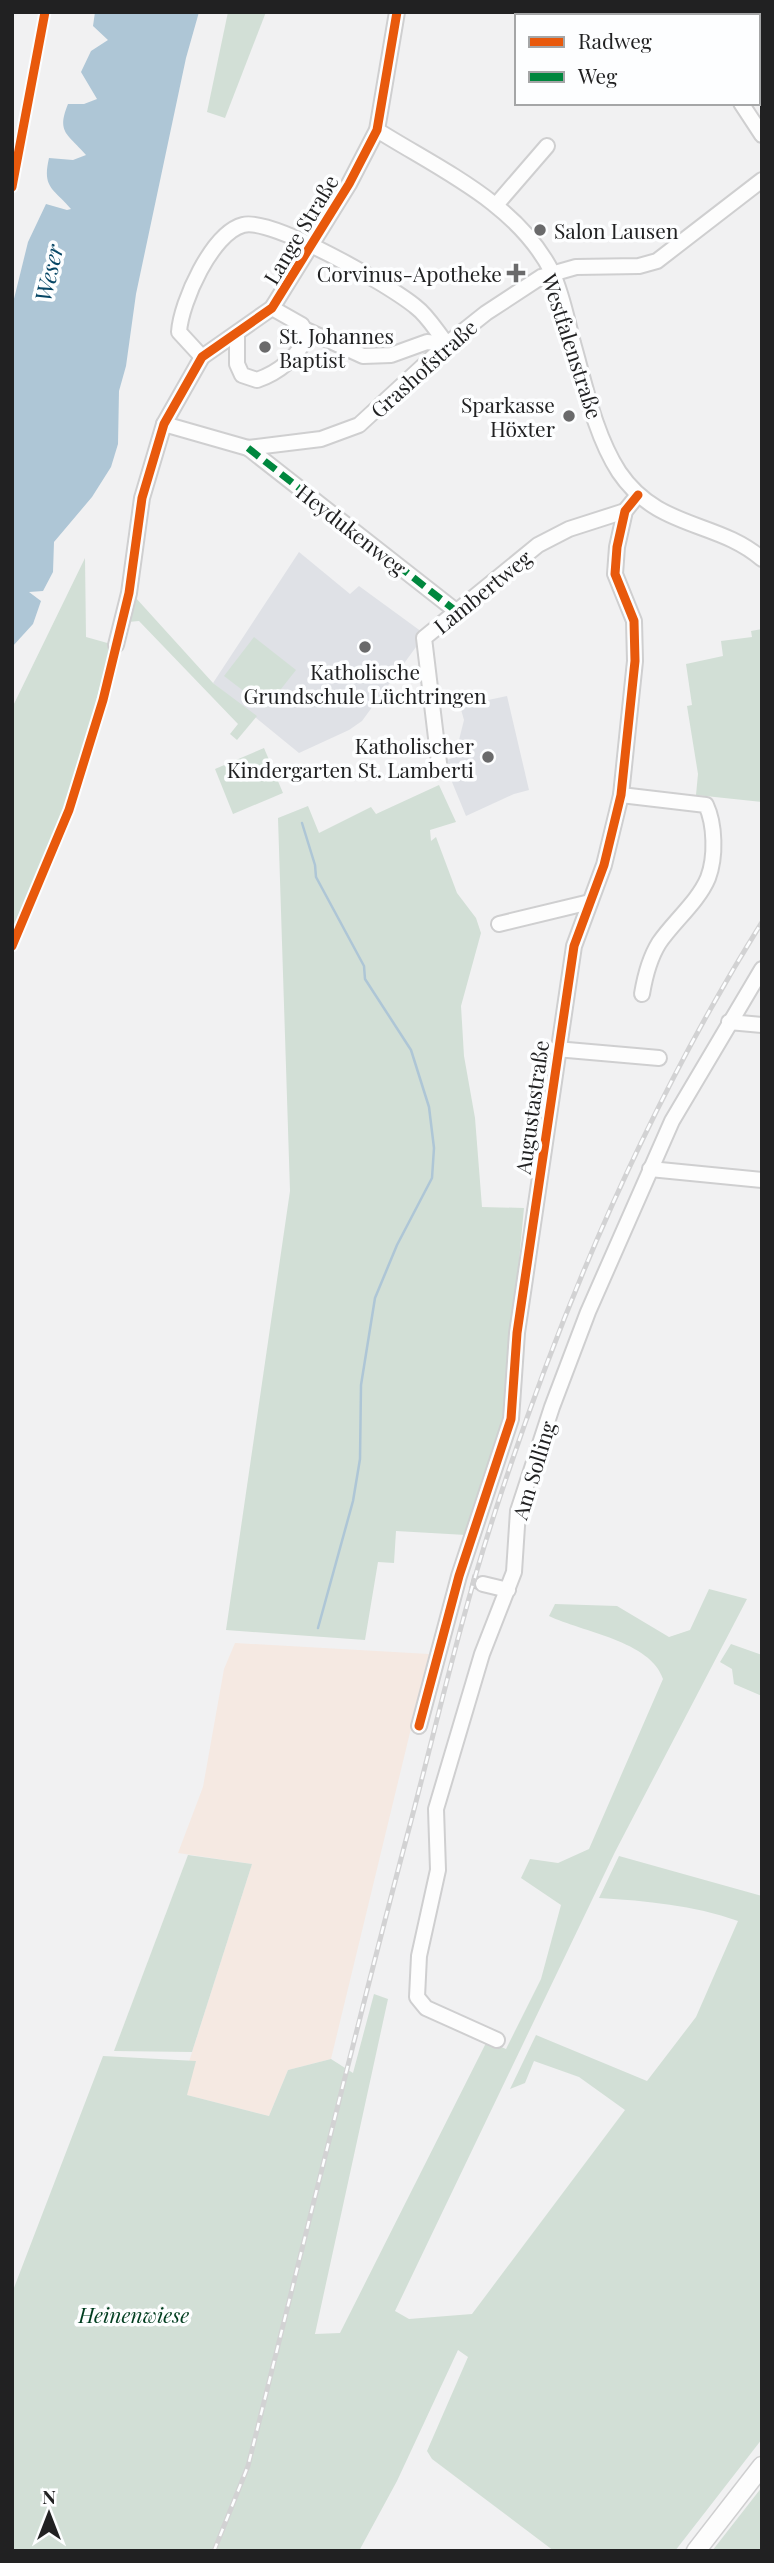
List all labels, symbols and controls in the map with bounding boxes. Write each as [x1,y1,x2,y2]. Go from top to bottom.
legend [515,14,760,105]
text: Radweg [578,26,652,54]
text: Weg [577,61,617,89]
street label: Lange Straße [256,169,344,289]
place label: Salon Lausen [554,216,679,244]
marker: Salon Lausen [532,222,548,238]
water label: Weser [26,240,70,305]
place label: Corvinus-Apotheke [317,259,502,287]
marker: Corvinus-Apotheke [508,265,524,281]
street label: Westfalenstraße [536,269,610,422]
street label: Grashofstraße [364,313,482,423]
place label: St. Johannes Baptist [279,321,394,373]
marker: St. Johannes Baptist [257,339,273,355]
place label: Sparkasse Höxter [461,390,556,442]
marker: Sparkasse Höxter [561,408,577,424]
street label: Heydukenweg [291,477,413,581]
street label: Lambertweg [427,543,537,639]
marker: Katholische Grundschule Lüchtringen [357,639,373,655]
place label: Katholische Grundschule Lüchtringen [243,657,487,709]
place label: Katholischer Kindergarten St. Lamberti [227,731,475,783]
marker: Katholischer Kindergarten St. Lamberti [480,749,496,765]
street label: Augustastraße [508,1038,554,1177]
street label: Am Solling [505,1417,561,1523]
park label: Heinenwiese [78,2300,189,2328]
north arrow [14,2479,84,2549]
text: N [42,2483,56,2509]

